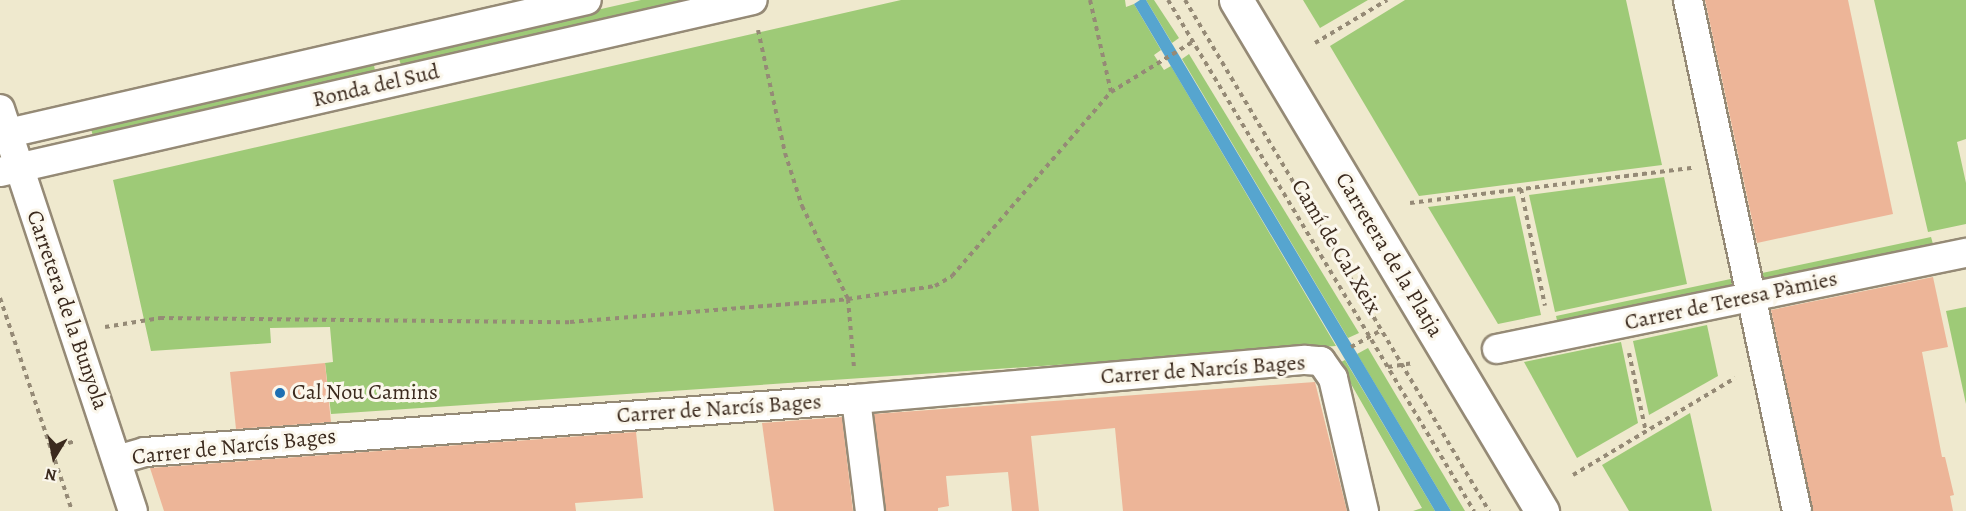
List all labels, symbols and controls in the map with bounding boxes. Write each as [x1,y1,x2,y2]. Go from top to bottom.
street label: Ronda del Sud [310,59,442,113]
street label: Carretera de la Platja [1329,168,1449,342]
street label: Camí de Cal Xeix [1285,175,1387,319]
street label: Carretera de la Bunyola [20,207,114,413]
street label: Carrer de Teresa Pàmies [1622,266,1840,336]
street label: Carrer de Narcís Bages [1100,350,1306,390]
place label: Cal Nou Camins [292,380,438,406]
marker: Cal Nou Camins [273,386,287,400]
street label: Carrer de Narcís Bages [616,389,822,429]
street label: Carrer de Narcís Bages [131,423,337,471]
north arrow [24,427,84,487]
text: N [43,463,59,487]

